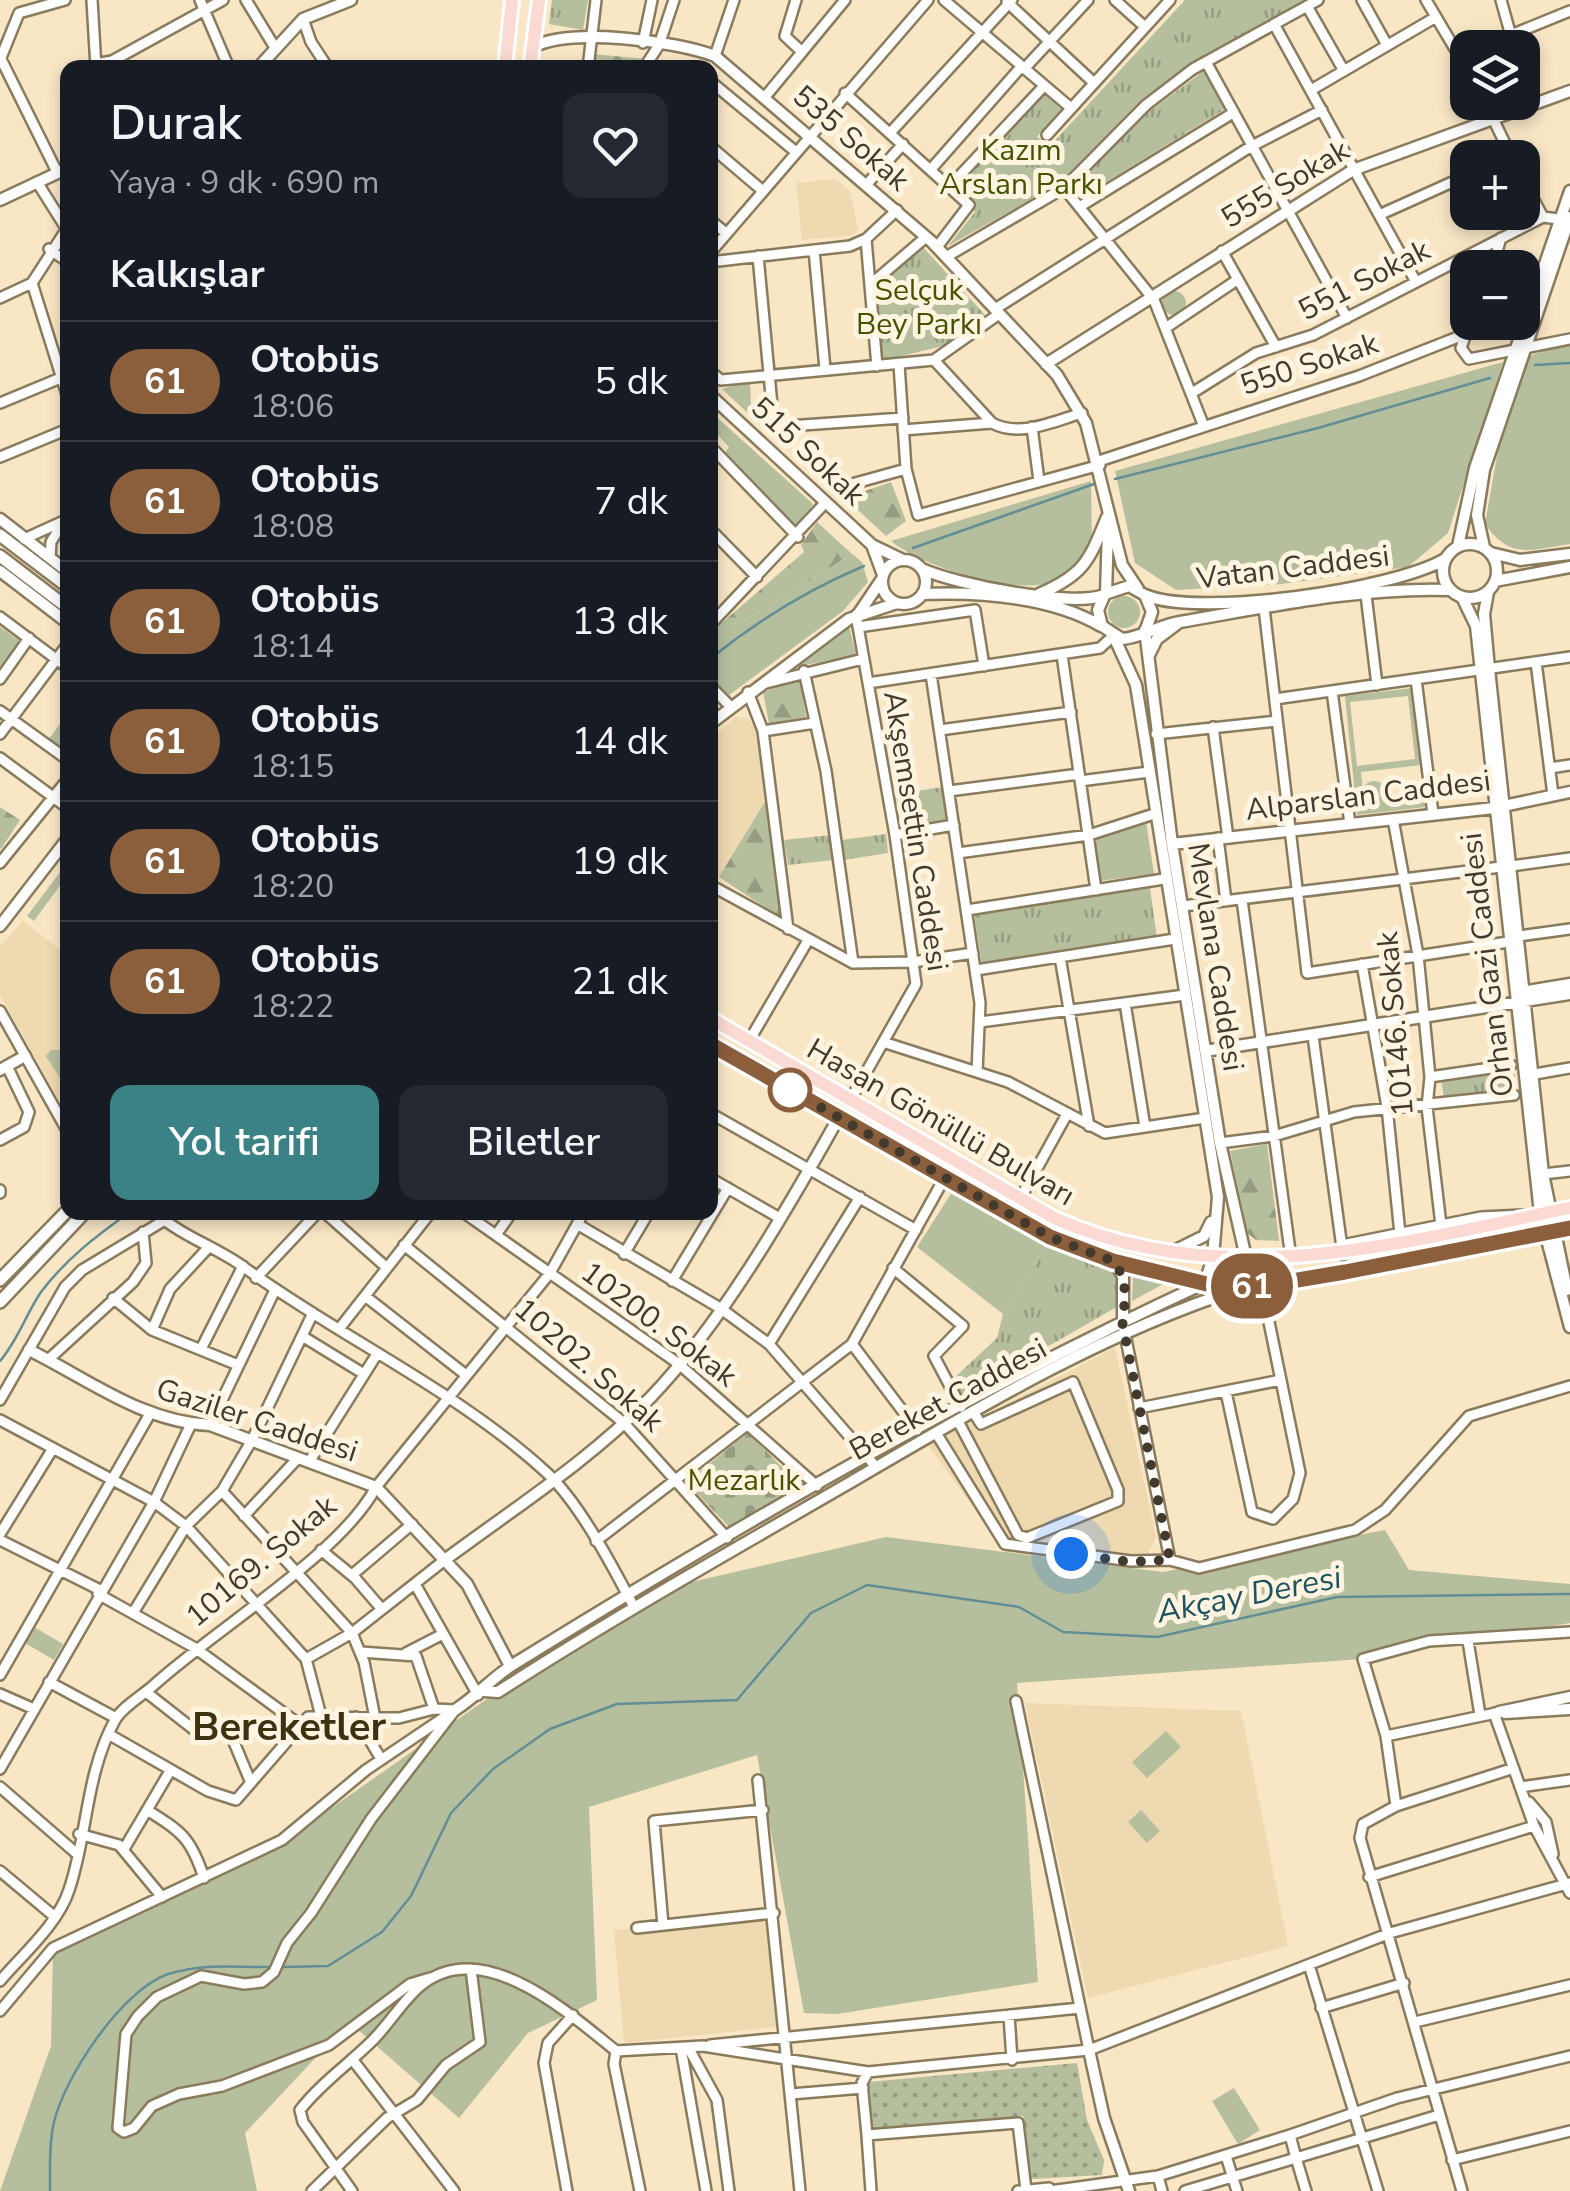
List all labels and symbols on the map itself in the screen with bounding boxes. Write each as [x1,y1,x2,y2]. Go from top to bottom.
street label: 535 Sokak [783,76,919,201]
park label: Kazım Arslan Parkı [939,130,1103,205]
street label: 555 Sokak [1214,130,1358,239]
street label: 551 Sokak [1291,229,1438,331]
park label: Selçuk Bey Parkı [856,270,982,345]
street label: 550 Sokak [1235,323,1384,406]
street label: 515 Sokak [742,388,875,516]
street label: Vatan Caddesi [1193,535,1392,600]
street label: Akşemsettin Caddesi [873,688,958,974]
street label: Alparslan Caddesi [1243,760,1493,831]
street label: Orhan Gazi Caddesi [1451,831,1524,1099]
street label: Mevlana Caddesi [1177,840,1254,1074]
street label: 10146. Sokak [1367,929,1424,1118]
street label: Hasan Gönüllü Bulvarı [799,1029,1082,1216]
unlabelled marker [769,1069,811,1111]
street label: 10200. Sokak [572,1252,746,1397]
line badge: 61 [1207,1254,1297,1318]
street label: 10202. Sokak [505,1289,673,1442]
street label: Bereket Caddesi [842,1328,1054,1471]
street label: Gaziler Caddesi [151,1369,363,1472]
park label: Mezarlık [688,1460,801,1501]
street label: 10169. Sokak [177,1485,346,1637]
your location [1046,1529,1096,1579]
water label: Akçay Deresi [1152,1555,1346,1634]
district label: Bereketler [192,1700,386,1754]

